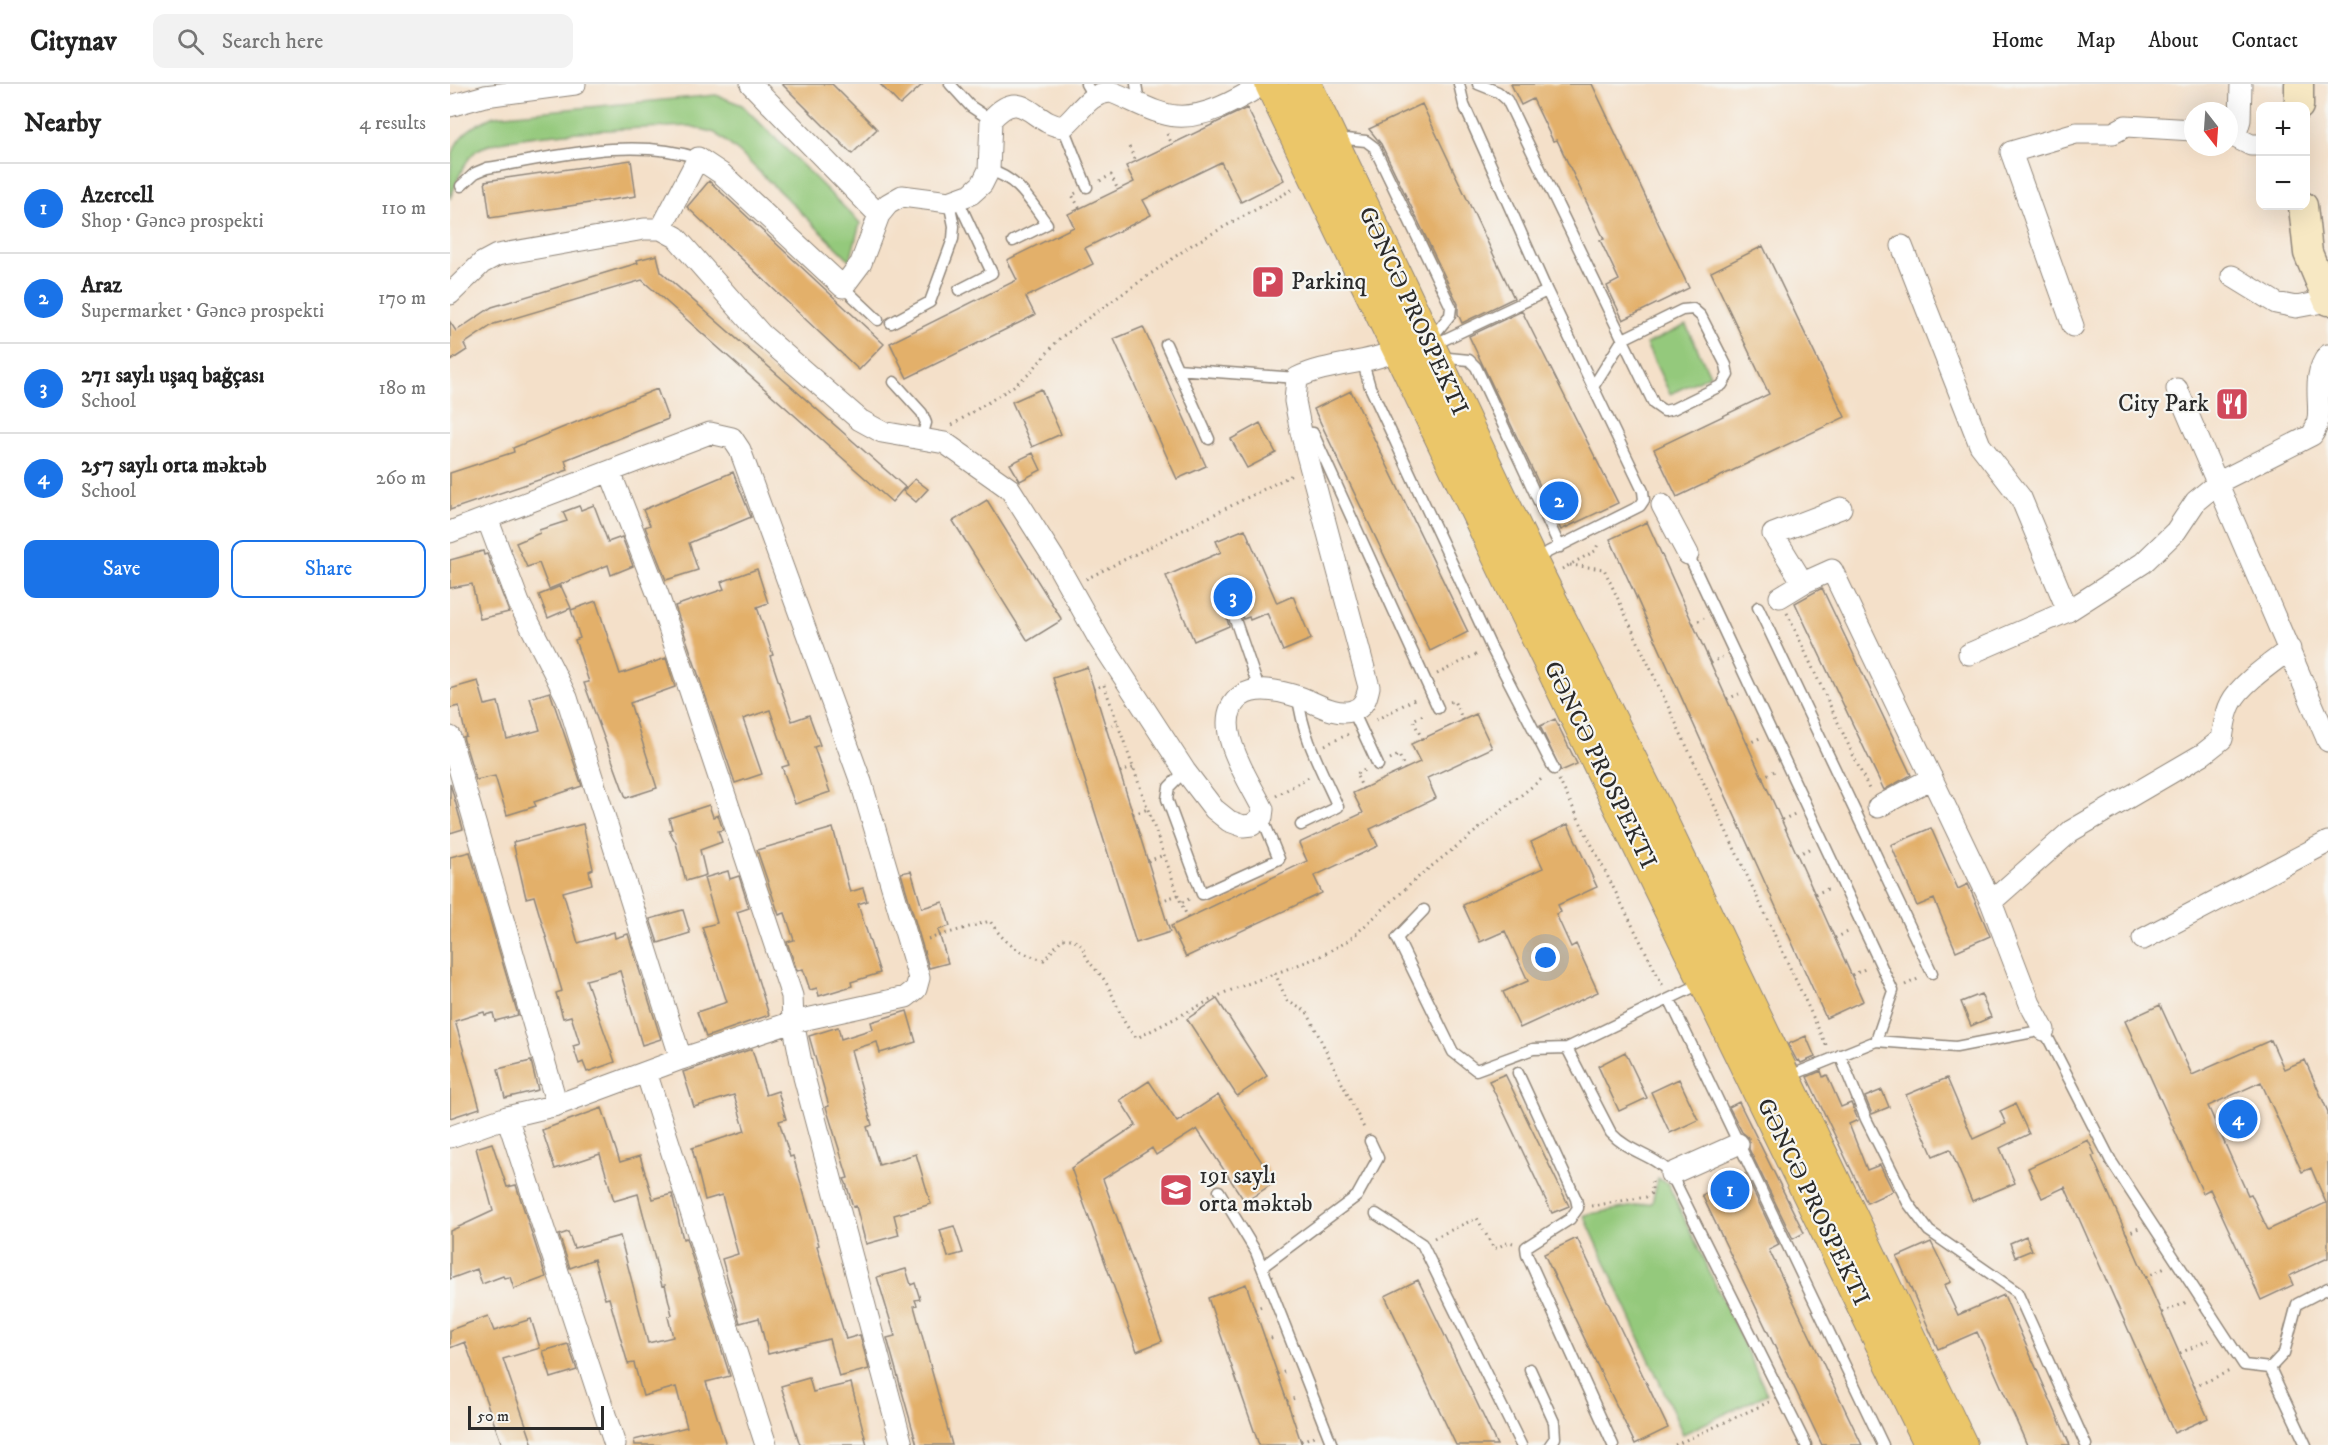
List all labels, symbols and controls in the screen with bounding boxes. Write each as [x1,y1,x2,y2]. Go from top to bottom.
search box [153,14,573,68]
text: Citynav [30,24,117,59]
icon: search [174,25,207,58]
text: Search here [222,28,323,55]
text: Home [1992,28,2044,54]
text: Map [2077,28,2115,54]
text: About [2148,28,2199,54]
text: Contact [2232,28,2298,54]
north arrow [2184,102,2238,156]
map controls [2256,102,2310,210]
button: + [2256,102,2310,156]
text: Nearby [24,107,101,140]
text: 4 results [359,111,426,136]
button: − [2256,156,2310,210]
text: Azercell [81,182,154,209]
text: 1 [40,196,47,221]
text: 110 m [381,196,426,221]
street label: GƏNCƏ PROSPEKTI [1351,202,1475,420]
text: Shop · Gəncə prospekti [81,209,264,234]
parking icon: Parkinq [1250,264,1286,300]
place label: Parkinq [1291,267,1367,297]
text: Araz [81,272,122,299]
text: 2 [39,286,48,311]
text: 170 m [378,286,426,311]
text: Supermarket · Gəncə prospekti [81,299,324,324]
text: 271 saylı uşaq bağçası [81,362,264,389]
text: 3 [40,376,47,401]
text: 180 m [379,376,426,401]
restaurant icon: City Park [2214,386,2250,422]
text: School [81,389,136,414]
place label: City Park [2118,389,2209,419]
text: 257 saylı orta məktəb [81,452,267,479]
text: 4 [38,466,49,491]
text: 260 m [376,466,426,491]
pin: 2 [1540,478,1578,524]
text: School [81,479,136,504]
button: Save [24,540,219,598]
button: Share [231,540,426,598]
pin: 3 [1214,574,1252,620]
street label: GƏNCƏ PROSPEKTI [1537,656,1663,874]
your location [1531,943,1560,972]
street label: GƏNCƏ PROSPEKTI [1750,1093,1876,1311]
pin: 4 [2218,1096,2258,1142]
place label: 191 saylı orta məktəb [1199,1161,1313,1219]
pin: 1 [1710,1168,1750,1212]
school or university icon: 191 saylı orta məktəb [1158,1172,1194,1208]
scale bar [468,1403,604,1430]
text: 50 m [477,1406,509,1426]

